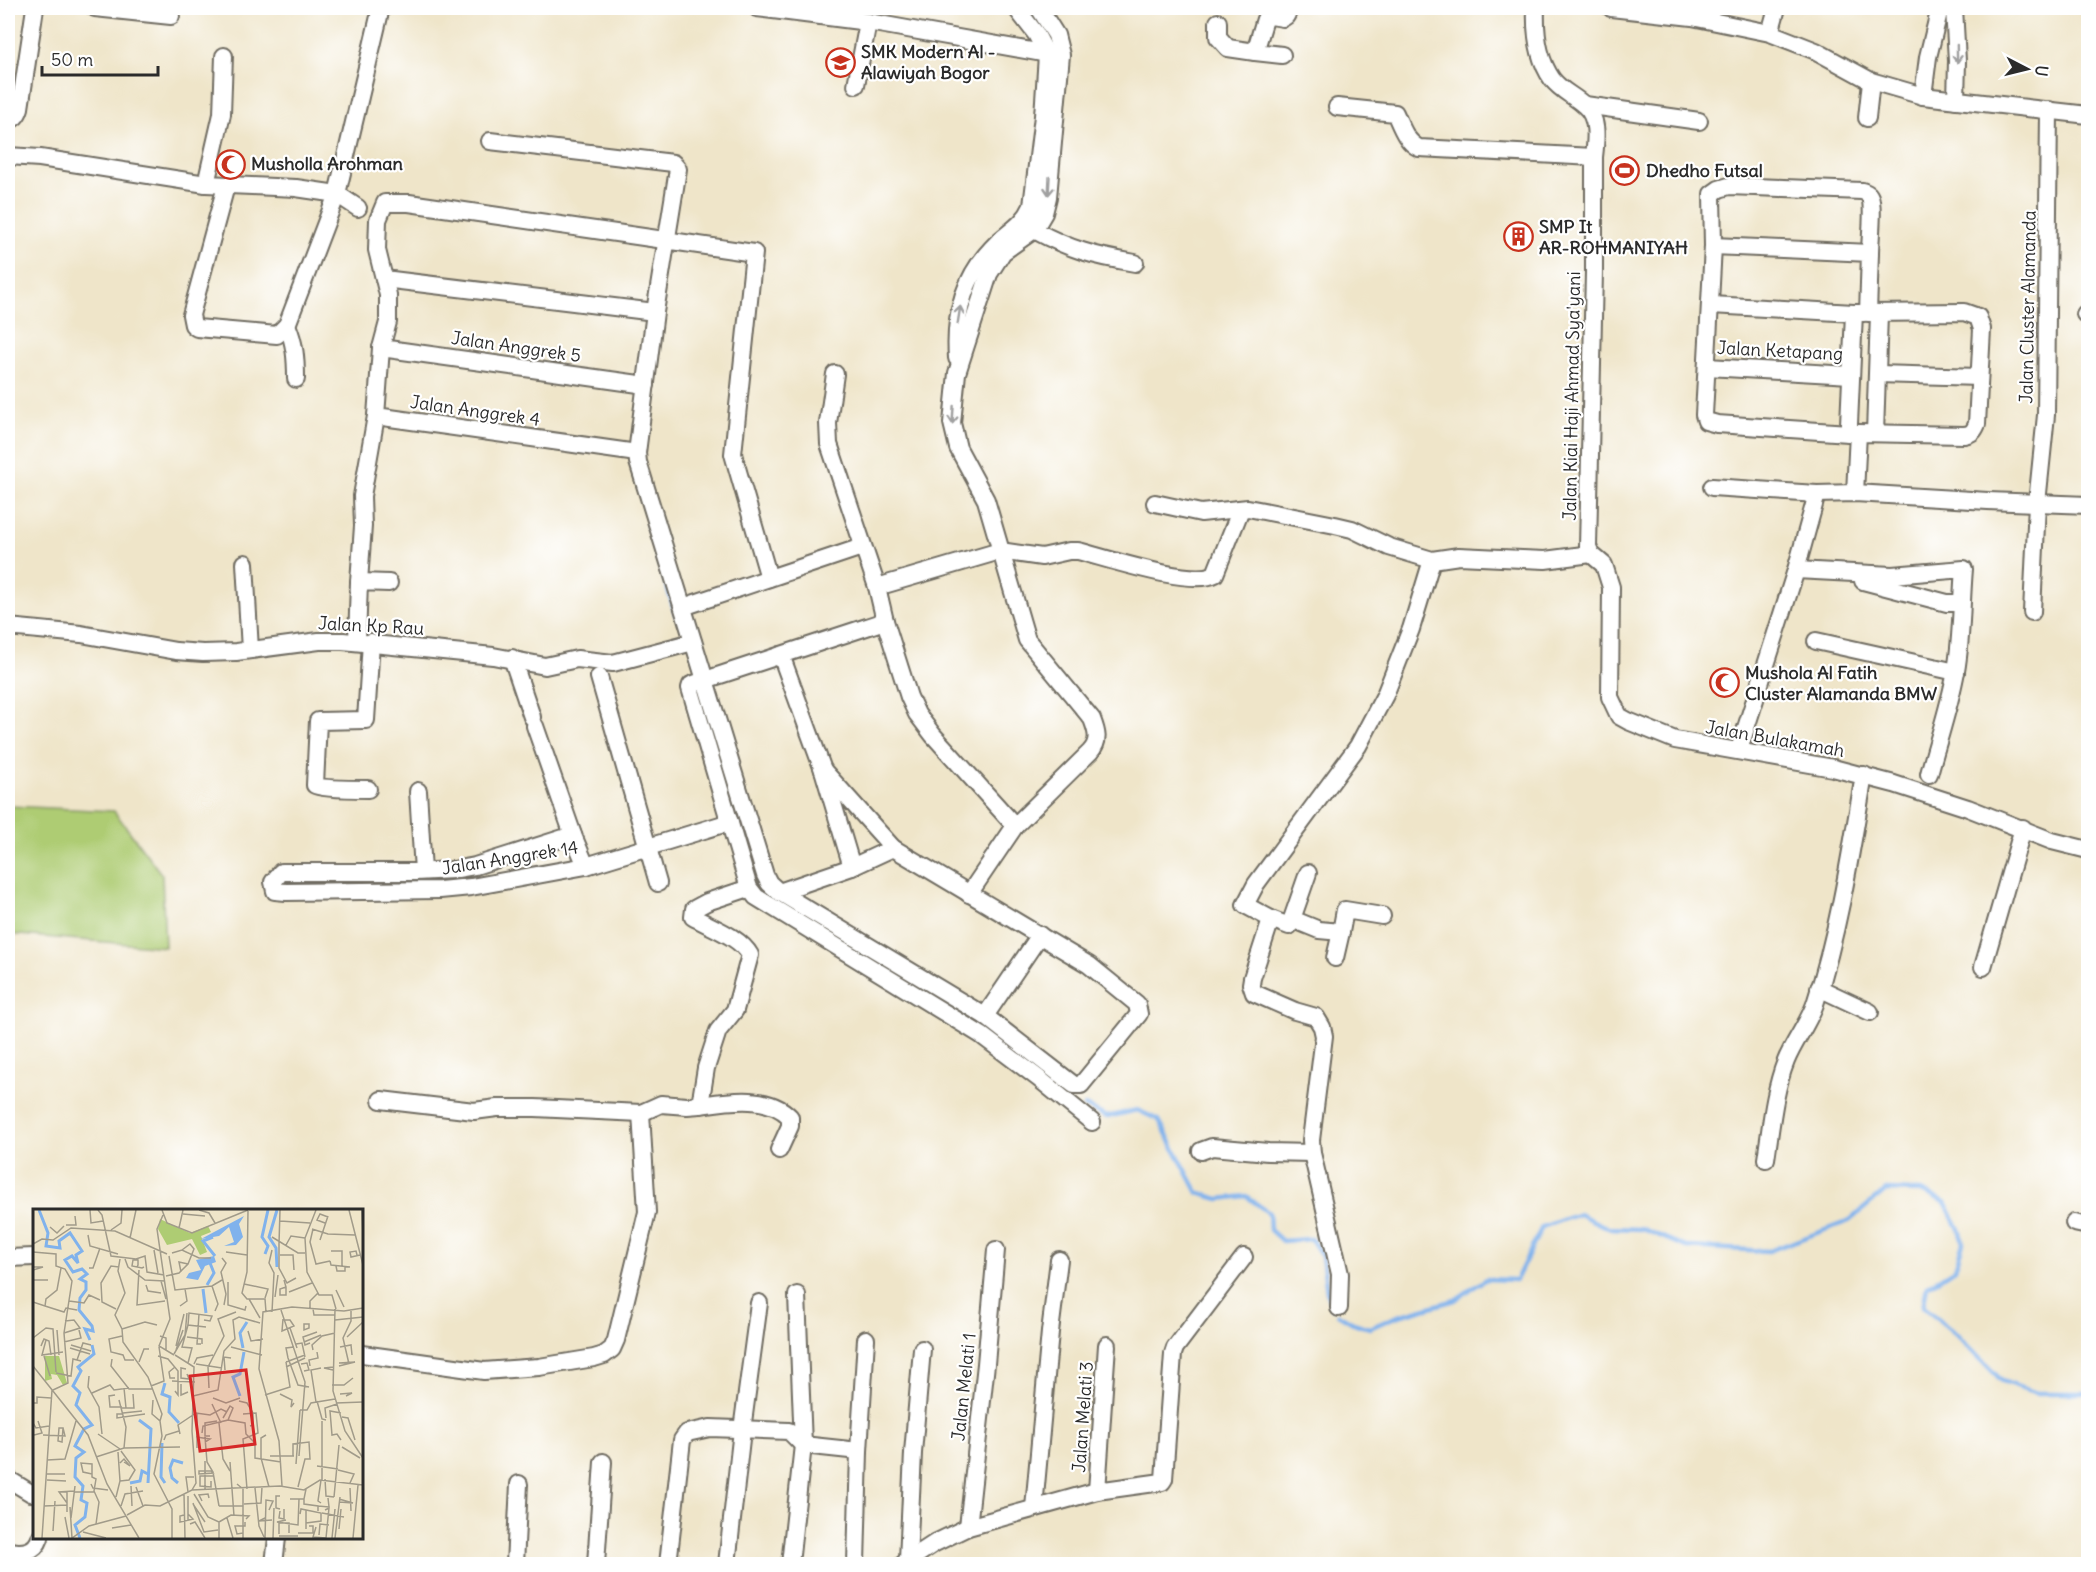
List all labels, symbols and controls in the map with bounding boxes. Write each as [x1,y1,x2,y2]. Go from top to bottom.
scale bar [42,39,158,77]
north arrow [1997,39,2057,99]
place label: SMK Modern Al - Alawiyah Bogor [861,40,995,84]
one-way arrow [1951,43,1963,63]
school or university icon: SMK Modern Al - Alawiyah Bogor [824,46,856,78]
text: 50 m [51,48,93,71]
text: U [2031,64,2052,77]
mosque icon: Musholla Arohman [214,148,246,180]
place label: Musholla Arohman [251,152,404,175]
sports icon: Dhedho Futsal [1609,155,1641,187]
place label: Dhedho Futsal [1646,159,1763,182]
one-way arrow [1043,175,1054,195]
street label: Jalan Cluster Alamanda [2014,210,2041,404]
place label: SMP It AR-ROHMANIYAH [1539,215,1688,259]
building icon: SMP It AR-ROHMANIYAH [1502,221,1534,253]
street label: Jalan Kiai Haji Ahmad Sya'yani [1558,271,1585,521]
one-way arrow [953,306,964,325]
street label: Jalan Anggrek 5 [450,326,582,367]
street label: Jalan Ketapang [1716,336,1844,365]
street label: Jalan Anggrek 4 [409,390,541,431]
one-way arrow [948,405,959,425]
street label: Jalan Kp Rau [317,611,425,640]
place label: Mushola Al Fatih Cluster Alamanda BMW [1745,661,1938,705]
mosque icon: Mushola Al Fatih Cluster Alamanda BMW [1708,667,1740,699]
street label: Jalan Bulakamah [1704,715,1846,762]
street label: Jalan Anggrek 14 [440,835,580,880]
inset map [33,1209,363,1539]
street label: Jalan Melati 1 [946,1332,981,1442]
street label: Jalan Melati 3 [1067,1361,1098,1473]

